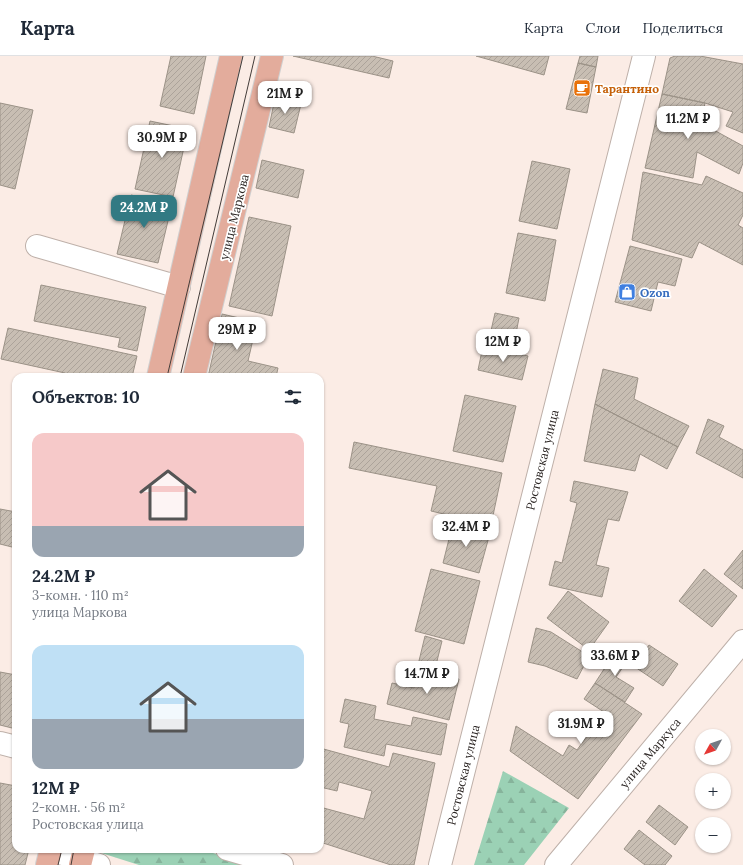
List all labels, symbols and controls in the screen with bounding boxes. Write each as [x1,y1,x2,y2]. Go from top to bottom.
text: Карта [20,16,75,40]
text: Карта [524,19,563,37]
text: Слои [585,19,620,37]
text: Поделиться [642,19,723,37]
cafe icon: Тарантино [572,78,592,98]
pin: 21M ₽ [257,81,313,115]
place label: Тарантино [595,81,659,96]
text: 21M ₽ [267,85,303,102]
pin: 11.2M ₽ [651,106,725,140]
text: 11.2M ₽ [666,110,710,127]
pin: 30.9M ₽ [125,125,199,159]
text: 30.9M ₽ [137,129,187,146]
street label: улица Маркова [216,173,252,261]
pin: 24.2M ₽ [107,195,181,229]
text: 24.2M ₽ [120,199,168,216]
shop icon: Ozon [617,282,637,302]
place label: Ozon [640,285,670,300]
pin: 29M ₽ [209,317,265,351]
text: 29M ₽ [218,321,256,338]
pin: 12M ₽ [475,329,531,363]
text: 12M ₽ [485,333,521,350]
text: Объектов: 10 [32,386,140,408]
icon: filters [282,386,304,408]
street label: Ростовская улица [522,408,562,512]
icon: home [132,459,204,531]
pin: 32.4M ₽ [429,514,503,548]
text: 32.4M ₽ [442,518,490,535]
text: 24.2M ₽ [32,565,95,587]
text: 3-комн. · 110 m² [32,587,129,604]
text: улица Маркова [32,604,127,621]
pin: 33.6M ₽ [578,643,652,677]
text: 33.6M ₽ [590,647,640,664]
pin: 14.7M ₽ [390,661,464,695]
text: 14.7M ₽ [404,665,450,682]
icon: home [132,671,204,743]
pin: 31.9M ₽ [544,711,618,745]
text: 31.9M ₽ [557,715,605,732]
street label: улица Маркуса [616,715,684,791]
street label: Ростовская улица [443,723,483,827]
north arrow [695,729,731,765]
map controls [695,729,731,853]
button: + [695,773,731,809]
text: 12M ₽ [32,777,79,799]
text: 2-комн. · 56 m² [32,799,125,816]
text: Ростовская улица [32,816,144,833]
button: − [695,817,731,853]

